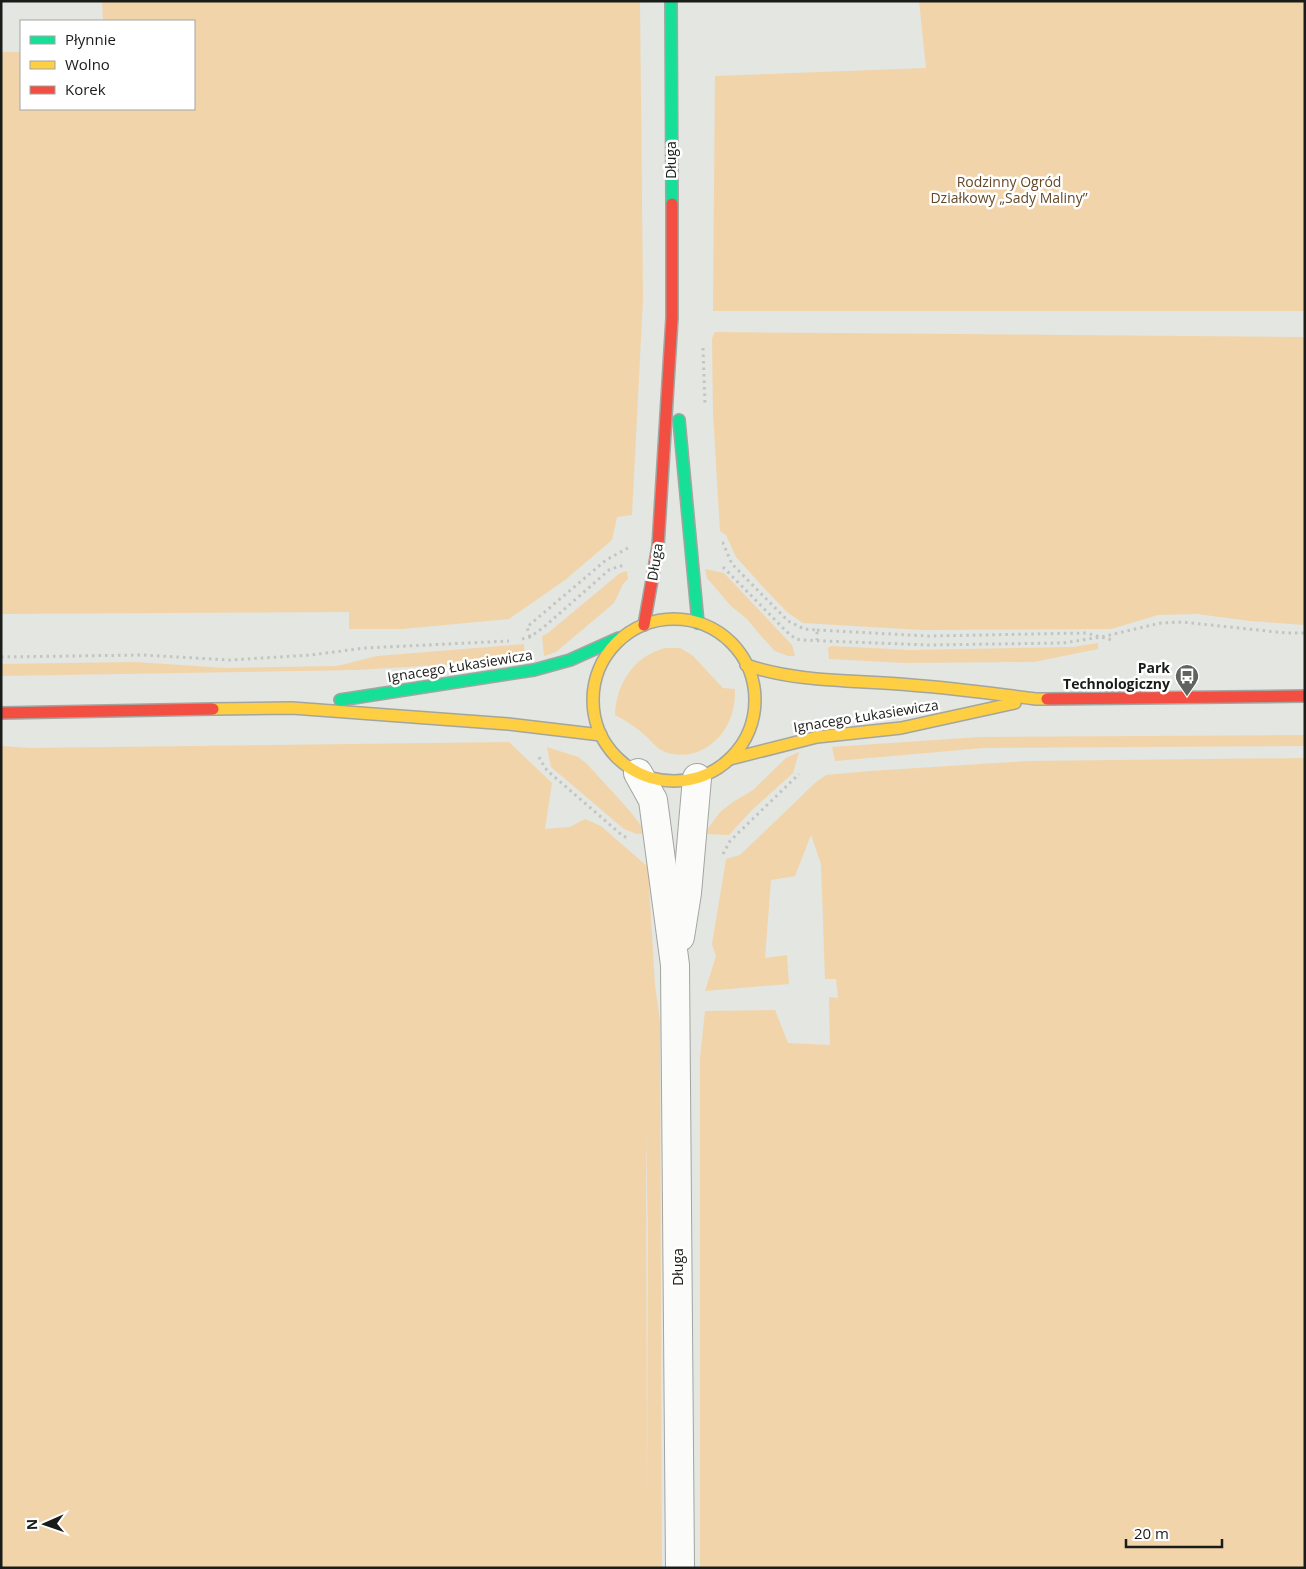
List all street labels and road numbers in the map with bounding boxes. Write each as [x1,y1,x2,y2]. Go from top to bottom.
street label: Długa [661,141,680,179]
street label: Długa [642,542,667,582]
street label: Ignacego Łukasiewicza [386,645,534,686]
street label: Ignacego Łukasiewicza [792,695,940,736]
street label: Długa [668,1248,687,1286]

